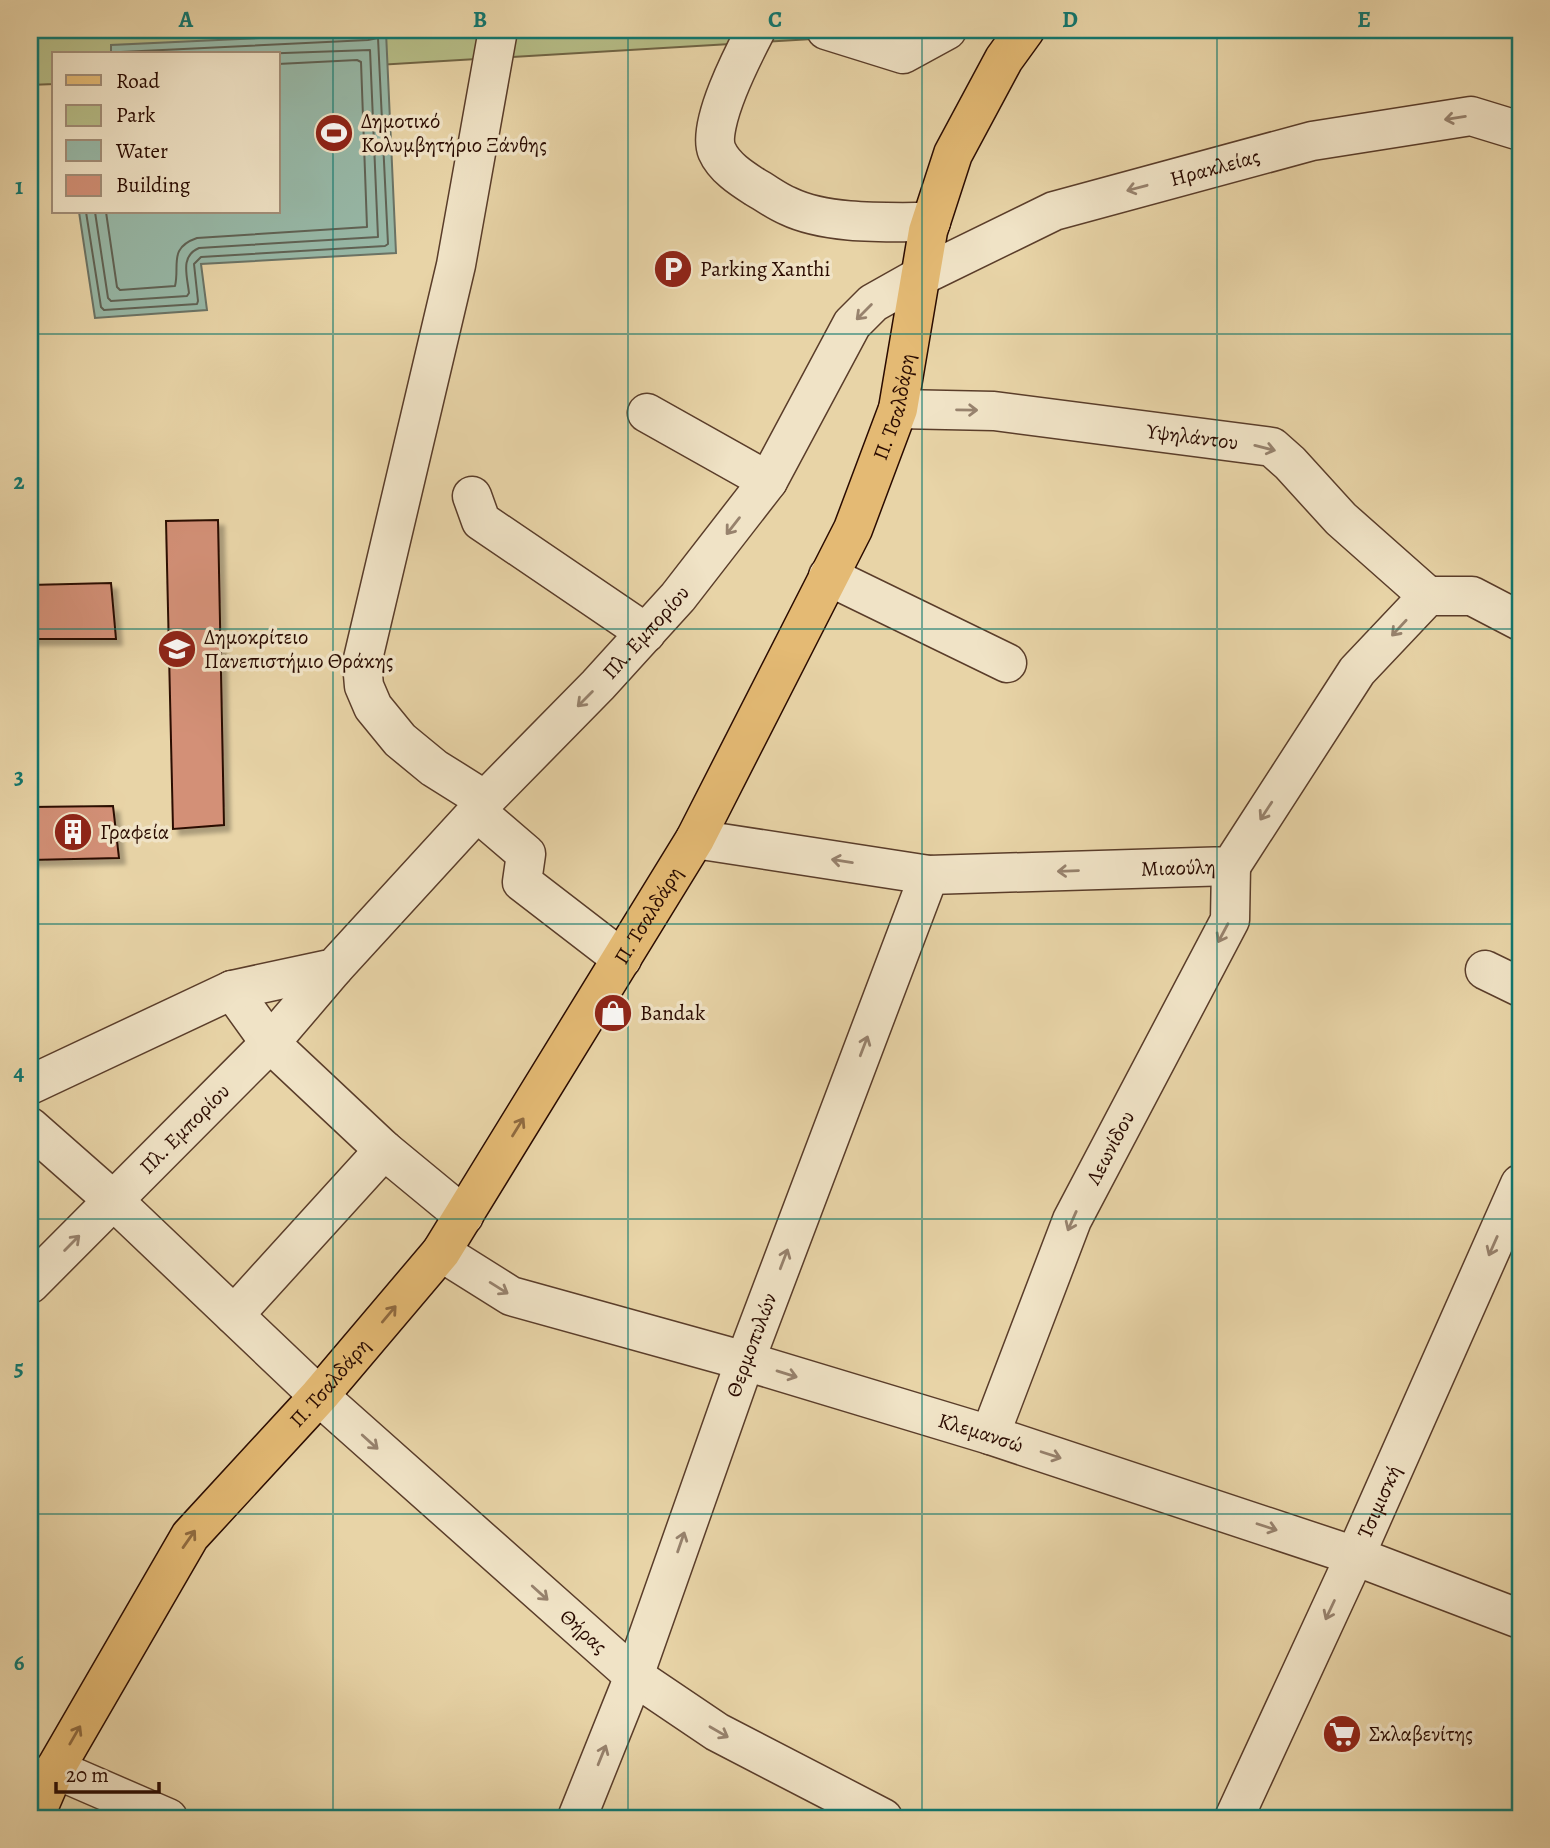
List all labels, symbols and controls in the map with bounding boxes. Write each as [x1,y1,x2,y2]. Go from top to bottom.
text: A [178,4,194,35]
text: B [473,4,487,35]
text: C [768,4,782,35]
text: D [1062,4,1078,35]
text: E [1357,4,1371,35]
legend [52,52,280,214]
text: Road [116,67,160,95]
text: Park [116,101,156,129]
place label: Δημοτικό Κολυμβητήριο Ξάνθης [361,107,547,159]
sports icon: Δημοτικό Κολυμβητήριο Ξάνθης [313,112,355,154]
one-way arrow [1444,112,1466,125]
text: Water [115,137,168,165]
street label: Ηρακλείας [1167,142,1263,193]
text: 1 [15,171,23,202]
text: Building [116,171,191,199]
one-way arrow [1126,182,1149,195]
parking icon: Parking Xanthi [652,248,694,290]
place label: Parking Xanthi [700,255,831,283]
one-way arrow [855,304,872,321]
street label: Π. Τσαλδάρη [866,351,921,464]
one-way arrow [955,404,978,417]
street label: Υψηλάντου [1144,417,1240,456]
one-way arrow [1253,442,1275,455]
text: 2 [13,466,25,497]
one-way arrow [725,517,740,535]
street label: Πλ. Εμπορίου [596,580,696,685]
one-way arrow [1390,619,1407,636]
place label: Δημοκρίτειο Πανεπιστήμιο Θράκης [204,623,393,675]
school or university icon: Δημοκρίτειο Πανεπιστήμιο Θράκης [156,628,198,670]
one-way arrow [576,690,593,707]
text: 3 [14,761,24,792]
one-way arrow [1259,801,1273,821]
building icon: Γραφεία [52,811,94,853]
place label: Γραφεία [100,818,169,846]
street label: Μιαούλη [1140,852,1216,883]
one-way arrow [831,854,854,867]
street label: Π. Τσαλδάρη [607,861,689,969]
one-way arrow [1057,864,1080,877]
one-way arrow [1216,922,1230,942]
shop icon: Bandak [592,992,634,1034]
place label: Bandak [640,999,706,1027]
one-way arrow [859,1036,872,1057]
text: 4 [14,1057,25,1088]
street label: Πλ. Εμπορίου [133,1077,236,1180]
street label: Λεωνίδου [1079,1106,1141,1190]
one-way arrow [512,1118,526,1138]
one-way arrow [1065,1210,1078,1231]
one-way arrow [63,1234,80,1251]
one-way arrow [1486,1235,1499,1256]
one-way arrow [778,1248,791,1270]
one-way arrow [489,1282,509,1296]
street label: Θερμοπυλών [719,1289,784,1401]
one-way arrow [381,1305,397,1323]
street label: Π. Τσαλδάρη [283,1332,376,1433]
text: 5 [14,1352,24,1383]
one-way arrow [776,1368,798,1381]
street label: Κλεμανσώ [935,1406,1027,1459]
one-way arrow [361,1433,378,1450]
one-way arrow [1040,1450,1062,1463]
street label: Τσιμισκή [1351,1461,1408,1543]
one-way arrow [1256,1522,1278,1534]
one-way arrow [182,1530,196,1549]
one-way arrow [676,1531,688,1553]
one-way arrow [531,1584,548,1601]
one-way arrow [1323,1599,1336,1621]
street label: Θήρας [554,1603,613,1660]
text: 6 [14,1647,25,1678]
supermarket icon: Σκλαβενίτης [1321,1713,1363,1755]
place label: Σκλαβενίτης [1369,1720,1473,1748]
one-way arrow [69,1725,82,1746]
one-way arrow [708,1725,728,1739]
one-way arrow [596,1745,609,1766]
scale bar [56,1750,159,1794]
text: 20 m [66,1761,109,1789]

